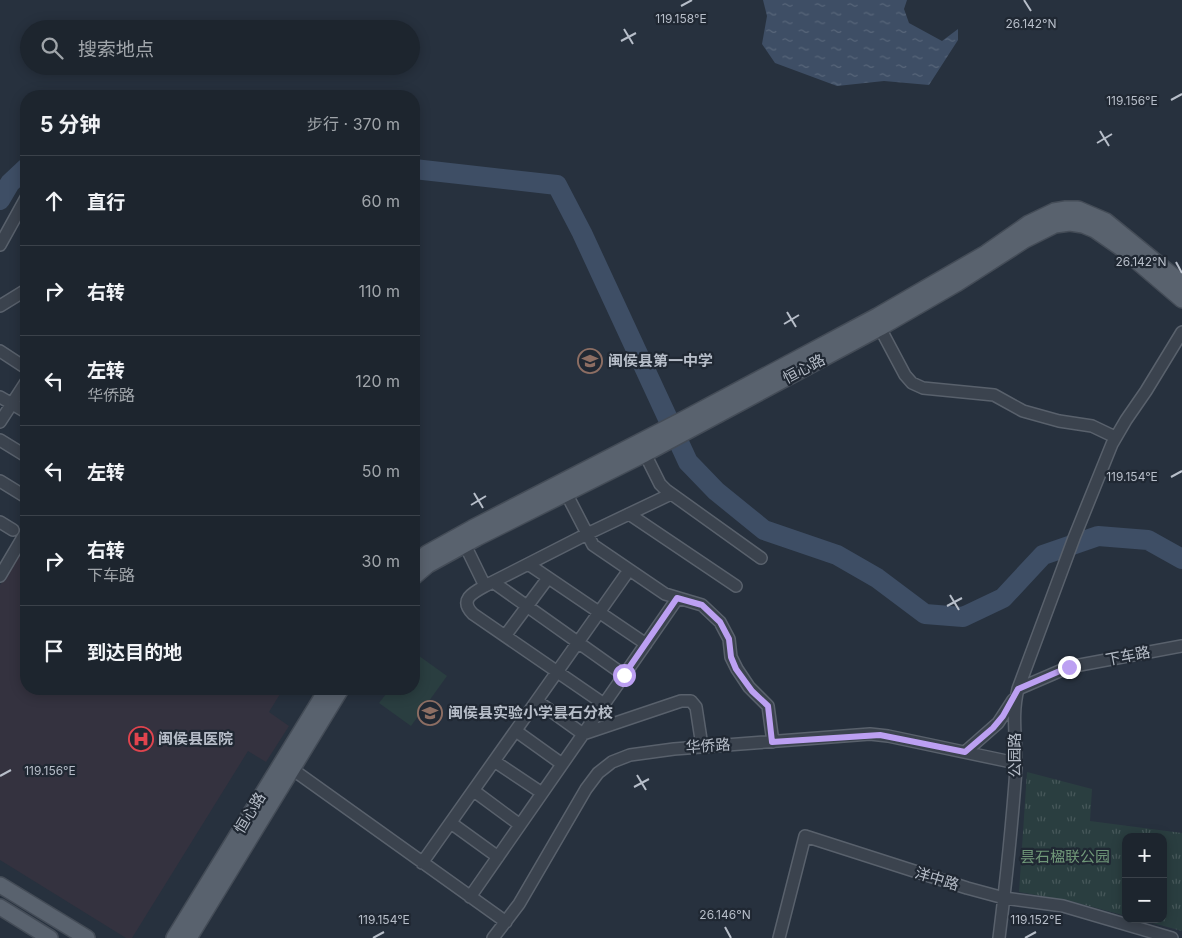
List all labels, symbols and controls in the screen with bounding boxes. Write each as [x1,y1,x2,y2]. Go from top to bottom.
text: 119.158°E [655,11,707,26]
text: 26.142°N [1005,16,1057,31]
search box [20,20,420,75]
icon: search [38,34,66,62]
text: 搜索地点 [78,38,154,61]
text: 119.156°E [1106,93,1158,108]
text: 5 分钟 [40,112,100,137]
text: 步行 · 370 m [307,114,400,134]
icon: ahead [40,187,68,215]
text: 直行 [87,191,125,214]
text: 60 m [361,191,400,211]
text: 26.142°N [1115,254,1167,269]
icon: right [40,277,68,305]
text: 右转 [87,281,125,304]
text: 110 m [358,281,400,301]
school or university icon: 闽侯县第一中学 [577,348,603,374]
street label: 恒心路 [779,350,828,388]
place label: 闽侯县第一中学 [608,351,713,370]
text: 左转 [87,359,125,382]
icon: left [40,367,68,395]
text: 120 m [355,371,400,391]
text: 华侨路 [87,385,135,405]
icon: left [40,457,68,485]
text: 左转 [87,461,125,484]
text: 50 m [362,461,400,481]
text: 119.154°E [1106,469,1158,484]
text: 右转 [87,539,125,562]
icon: right [40,547,68,575]
text: 30 m [362,551,400,571]
text: 下车路 [87,565,135,585]
icon: arrive [40,637,68,665]
text: 到达目的地 [87,641,182,664]
street label: 下车路 [1104,642,1152,669]
route end [1058,656,1081,679]
route start [613,664,636,687]
school or university icon: 闽侯县实验小学昙石分校 [417,700,443,726]
place label: 闽侯县实验小学昙石分校 [448,703,613,722]
hospital icon: 闽侯县医院 [128,726,154,752]
place label: 闽侯县医院 [158,729,233,748]
street label: 公园路 [1005,732,1024,778]
street label: 华侨路 [685,734,731,757]
text: 119.156°E [24,763,76,778]
street label: 恒心路 [230,789,269,837]
map controls [1122,833,1167,923]
button: + [1122,833,1167,878]
park label: 昙石楹联公园 [1020,847,1110,866]
street label: 洋中路 [913,863,961,894]
button: − [1122,878,1167,923]
text: 26.146°N [699,907,751,922]
text: 119.154°E [358,912,410,927]
text: 119.152°E [1010,912,1062,927]

